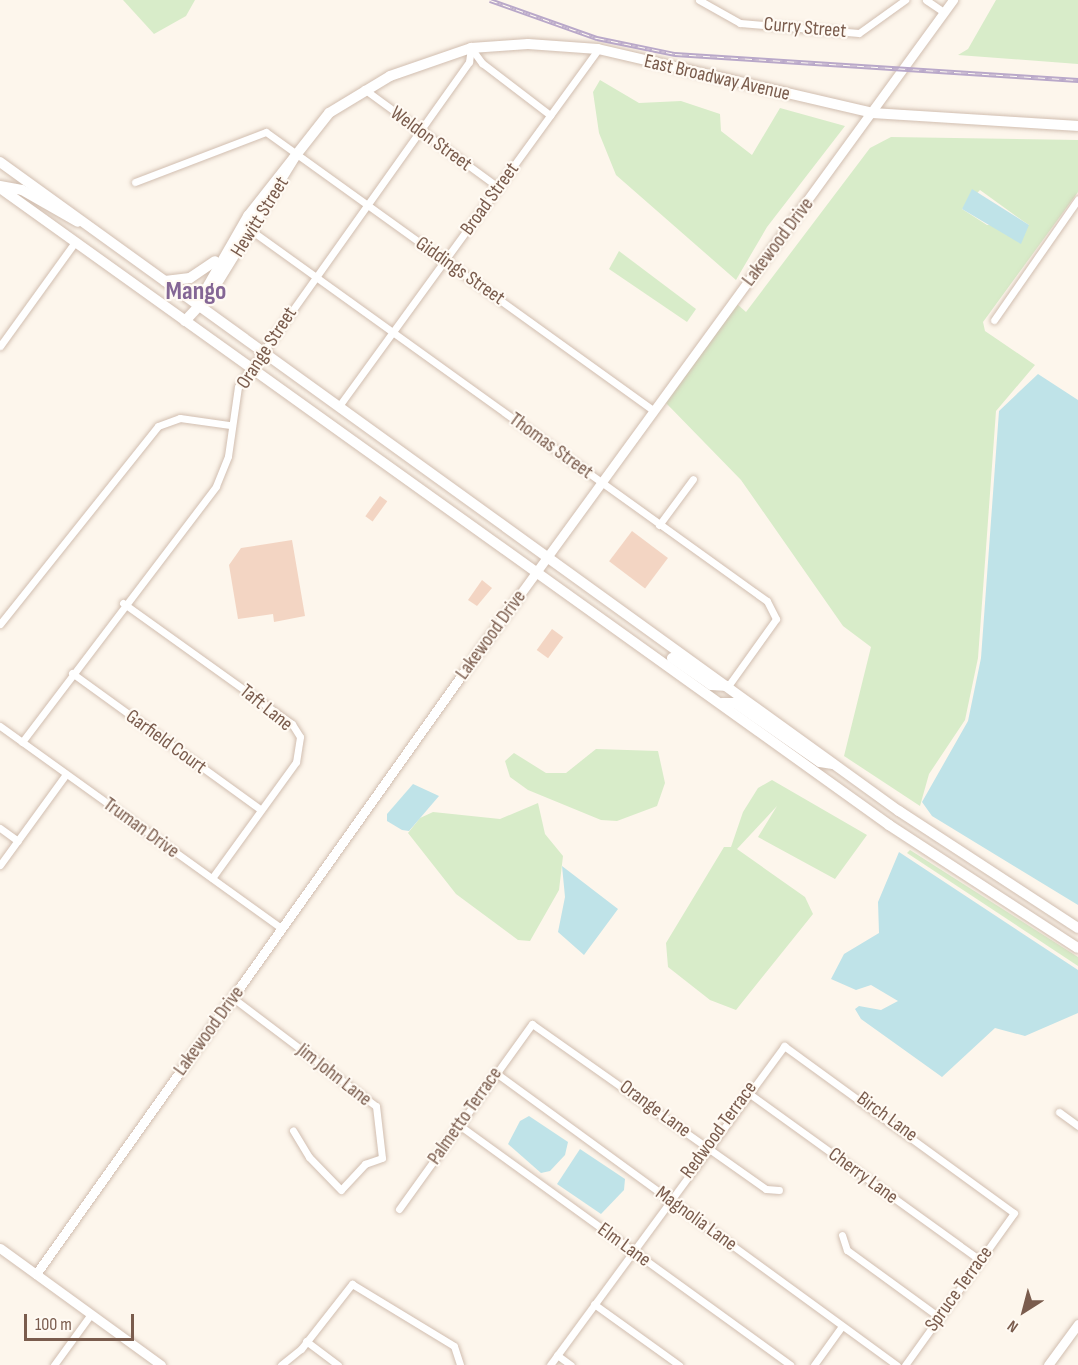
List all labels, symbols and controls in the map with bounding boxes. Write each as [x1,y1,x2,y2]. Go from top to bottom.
street label: Curry Street [763,12,847,44]
street label: East Broadway Avenue [642,50,792,106]
street label: Weldon Street [386,101,476,177]
street label: Broad Street [456,158,524,240]
street label: Hewitt Street [226,172,294,262]
street label: Lakewood Drive [737,193,819,291]
street label: Giddings Street [411,232,509,310]
district label: Mango [166,276,226,308]
street label: Orange Street [232,303,302,393]
street label: Thomas Street [504,408,598,484]
street label: Lakewood Drive [451,586,531,684]
street label: Taft Lane [235,679,297,737]
street label: Garfield Court [121,705,211,779]
street label: Truman Drive [98,792,184,864]
street label: Lakewood Drive [169,982,249,1080]
street label: Jim John Lane [292,1038,376,1112]
street label: Palmetto Terrace [423,1063,507,1169]
street label: Orange Lane [615,1075,695,1143]
street label: Redwood Terrace [676,1077,762,1183]
street label: Birch Lane [852,1087,922,1147]
street label: Cherry Lane [823,1143,903,1209]
street label: Magnolia Lane [651,1181,741,1257]
street label: Elm Lane [593,1218,655,1272]
street label: Spruce Terrace [920,1242,998,1336]
north arrow [994,1281,1054,1341]
scale bar [27,1302,136,1340]
text: 100 m [35,1314,72,1335]
text: N [1004,1316,1022,1336]

